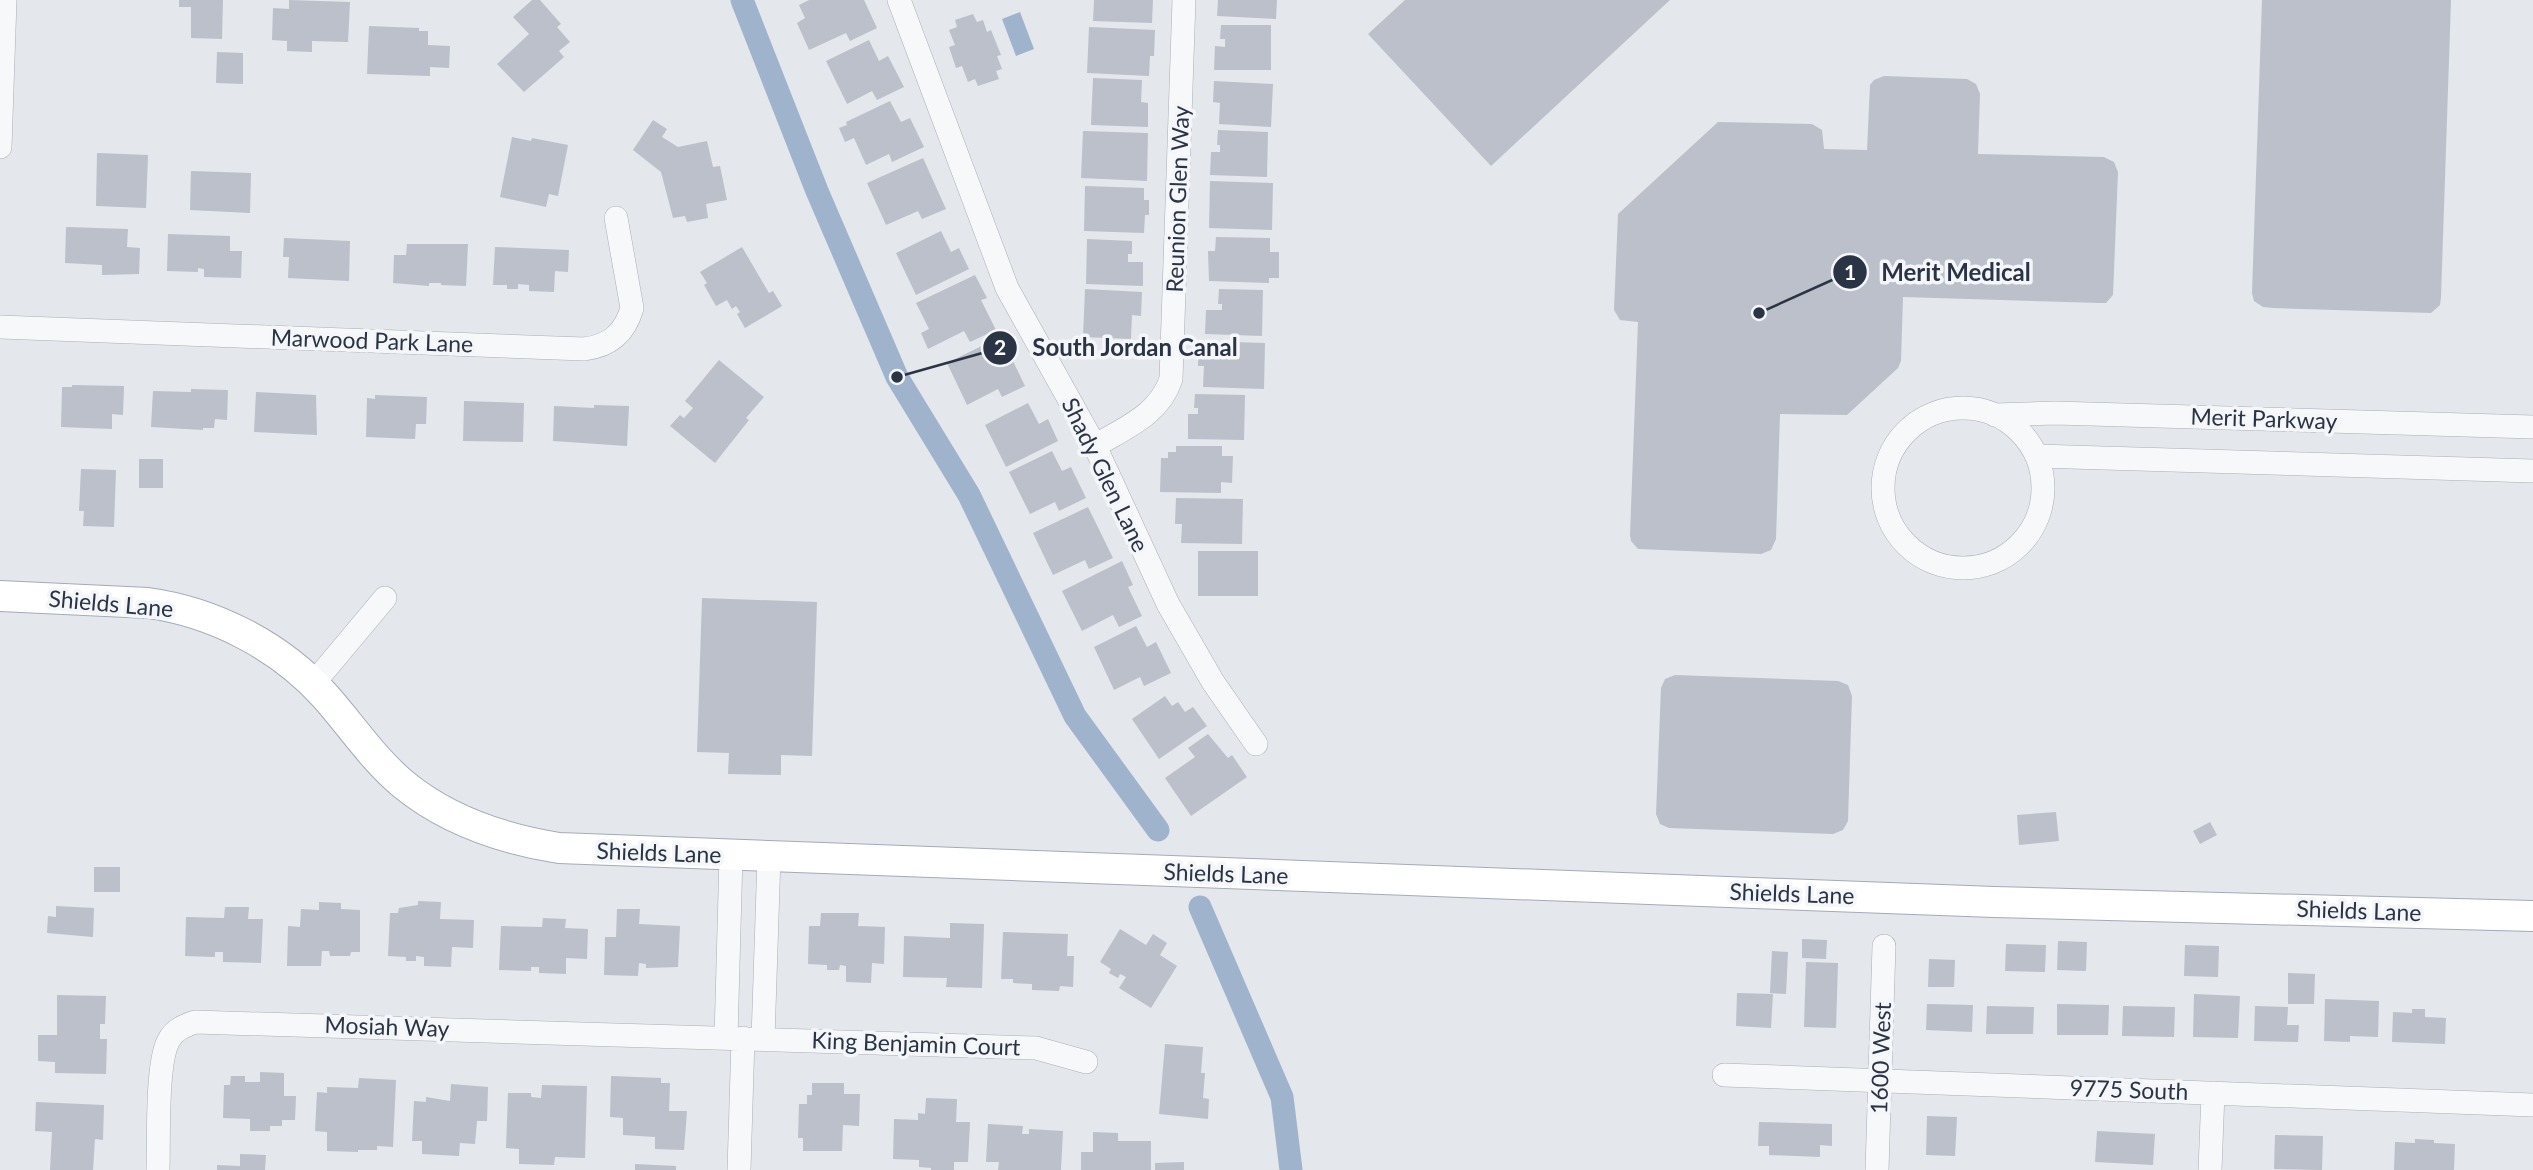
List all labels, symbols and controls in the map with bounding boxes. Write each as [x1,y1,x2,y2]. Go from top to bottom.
street label: Reunion Glen Way [1160,105,1194,293]
callout: Merit Medical [1832,250,2045,295]
text: Merit Medical [1881,257,2031,286]
text: 1 [1844,259,1856,284]
street label: Marwood Park Lane [270,322,474,358]
callout: South Jordan Canal [983,325,1252,370]
text: South Jordan Canal [1032,332,1238,361]
text: 2 [994,334,1006,359]
street label: Shady Glen Lane [1057,393,1155,556]
street label: Merit Parkway [2190,401,2338,435]
street label: Shields Lane [48,584,175,622]
street label: Shields Lane [596,836,722,868]
street label: Shields Lane [1163,857,1289,889]
street label: Shields Lane [1729,877,1855,909]
street label: Shields Lane [2296,894,2422,926]
street label: 1600 West [1864,1001,1896,1114]
street label: Mosiah Way [324,1010,450,1042]
street label: King Benjamin Court [811,1025,1022,1061]
street label: 9775 South [2069,1073,2189,1105]

